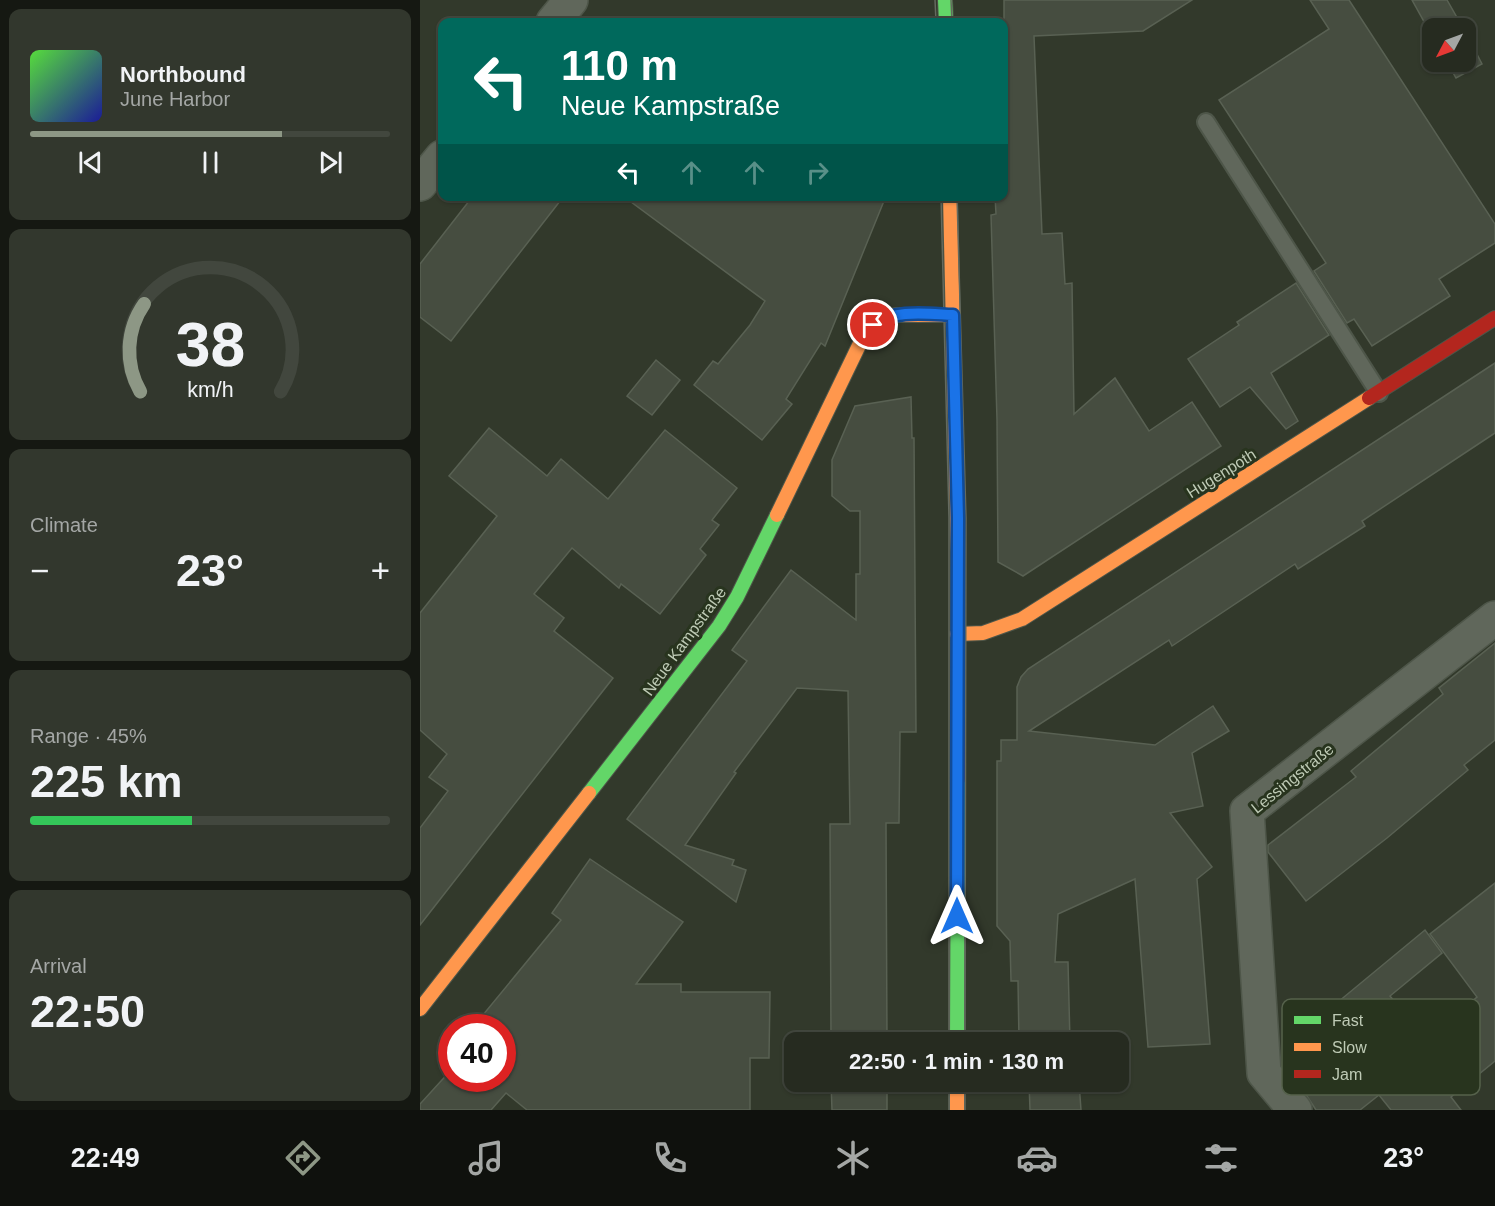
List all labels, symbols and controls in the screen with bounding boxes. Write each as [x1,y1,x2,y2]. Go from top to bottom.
north arrow [1422,18,1476,72]
map controls [1422,18,1476,72]
icon: left [462,42,540,120]
text: 110 m [561,42,678,89]
text: Northbound [120,62,246,87]
text: June Harbor [120,88,230,110]
text: Neue Kampstraße [561,91,780,121]
icon: previous [74,146,107,179]
icon: pause [194,146,227,179]
icon: next [314,146,347,179]
icon: left [612,156,645,189]
icon: ahead [675,156,708,189]
icon: ahead [738,156,771,189]
icon: right [801,156,834,189]
pin [847,299,898,350]
icon: arrive [856,308,889,341]
text: 38 [175,310,245,379]
text: km/h [187,378,233,402]
street label: Hugenpoth [1184,445,1259,501]
text: Climate [30,514,98,536]
text: 23° [176,545,244,596]
text: − [30,552,49,589]
text: + [371,552,390,589]
street label: Neue Kampstraße [639,584,729,699]
text: Range · 45% [30,725,147,747]
street label: Lessingstraße [1248,740,1337,817]
text: 225 km [30,756,183,807]
position arrow [925,884,989,948]
text: Arrival [30,955,87,977]
text: 22:50 [30,986,145,1037]
legend [1282,999,1480,1095]
text: Fast [1332,1012,1364,1029]
speed limit sign: 40 [438,1014,516,1092]
text: Slow [1332,1039,1367,1056]
text: 22:50 · 1 min · 130 m [849,1049,1064,1074]
text: Jam [1332,1066,1362,1083]
icon: directions [282,1137,324,1179]
icon: music [465,1137,507,1179]
icon: phone [649,1137,691,1179]
icon: climate [832,1137,874,1179]
icon: car [1016,1137,1058,1179]
icon: filters [1200,1137,1242,1179]
text: 22:49 [71,1143,140,1173]
text: 23° [1383,1143,1424,1173]

